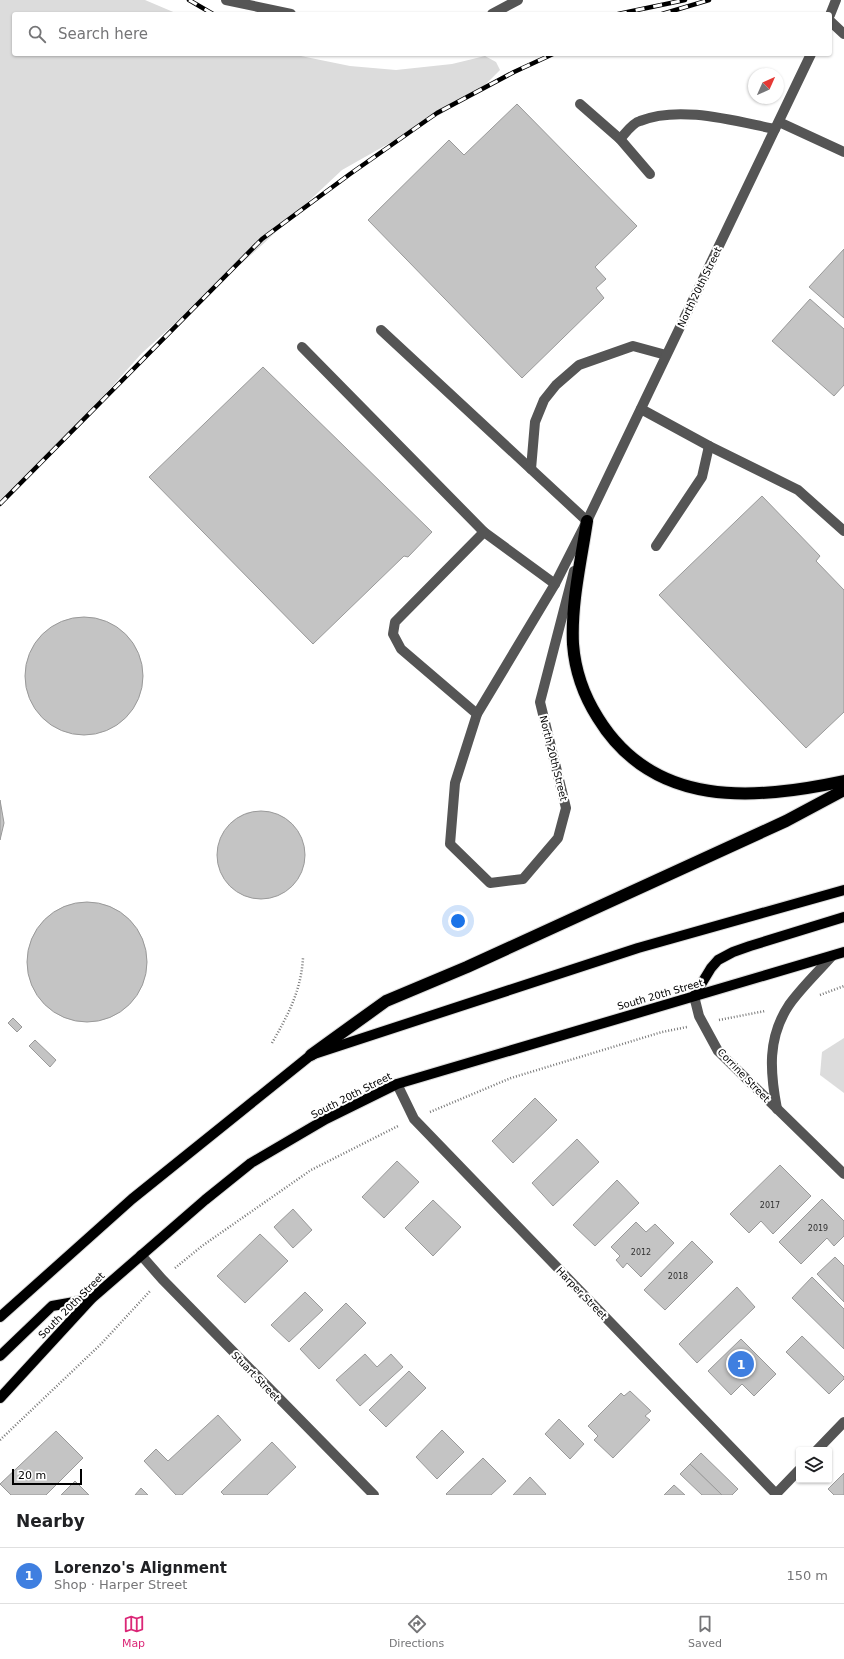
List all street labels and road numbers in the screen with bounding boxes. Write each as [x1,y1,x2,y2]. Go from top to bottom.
street label: North 20th Street [675,245,724,329]
street label: North 20th Street [538,714,569,802]
street label: South 20th Street [616,977,704,1012]
street label: Corrine Street [715,1046,772,1104]
street label: South 20th Street [309,1070,393,1121]
street label: Harper Street [554,1265,609,1322]
street label: South 20th Street [36,1270,107,1341]
street label: Stuart Street [229,1349,282,1403]

